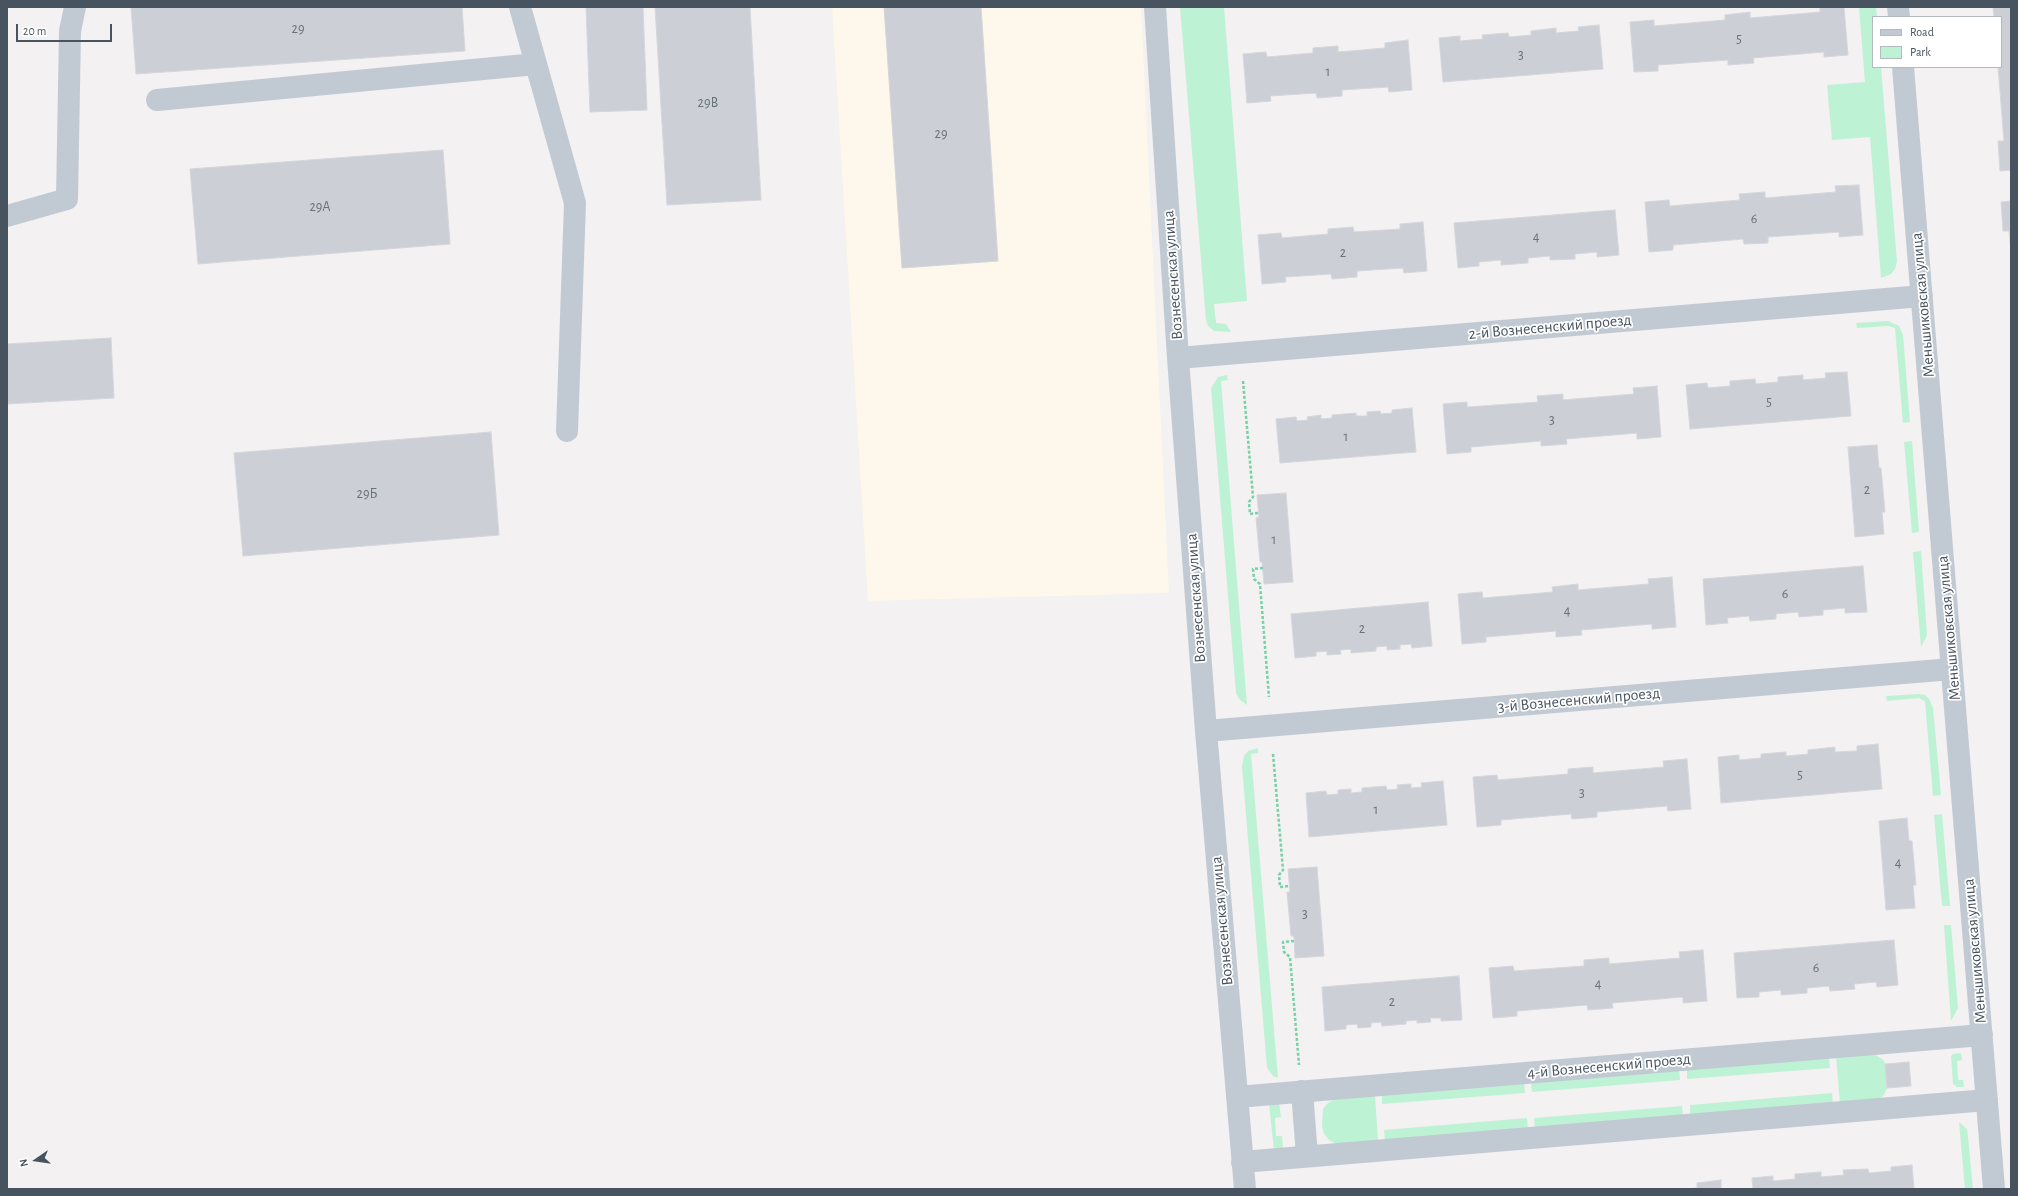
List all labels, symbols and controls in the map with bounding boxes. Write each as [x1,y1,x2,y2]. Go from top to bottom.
scale bar [18,16,114,42]
legend [1872,16,2002,68]
house number: 29 [292,21,304,37]
text: 20 m [23,25,46,37]
text: Road [1910,26,1934,38]
house number: 5 [1736,31,1742,47]
text: Park [1910,46,1931,58]
house number: 3 [1518,47,1524,63]
house number: 1 [1326,64,1330,80]
house number: 29В [698,95,718,111]
house number: 29 [935,126,947,142]
house number: 29А [309,199,331,215]
street label: Вознесенская улица [1159,210,1187,340]
house number: 6 [1751,211,1757,227]
house number: 4 [1533,229,1539,245]
street label: Меньшиковская улица [1907,232,1939,378]
house number: 2 [1340,245,1346,261]
street label: 2-й Вознесенский проезд [1468,310,1632,344]
house number: 5 [1766,394,1772,410]
house number: 3 [1549,412,1555,428]
house number: 1 [1344,429,1348,445]
house number: 2 [1864,482,1870,498]
house number: 29Б [357,486,377,502]
house number: 1 [1272,532,1276,548]
street label: Вознесенская улица [1182,533,1210,663]
street label: Меньшиковская улица [1933,555,1965,701]
house number: 6 [1782,586,1788,602]
house number: 4 [1564,603,1570,619]
house number: 2 [1359,621,1365,637]
street label: 3-й Вознесенский проезд [1497,683,1661,717]
house number: 5 [1797,767,1803,783]
house number: 3 [1579,785,1585,801]
house number: 1 [1374,802,1378,818]
house number: 4 [1895,855,1901,871]
street label: Вознесенская улица [1207,856,1237,986]
street label: Меньшиковская улица [1959,878,1991,1024]
house number: 3 [1302,906,1308,922]
house number: 6 [1813,960,1819,976]
house number: 4 [1595,976,1601,992]
house number: 2 [1389,994,1395,1010]
street label: 4-й Вознесенский проезд [1527,1049,1691,1083]
north arrow [16,1140,56,1180]
text: N [18,1158,30,1168]

